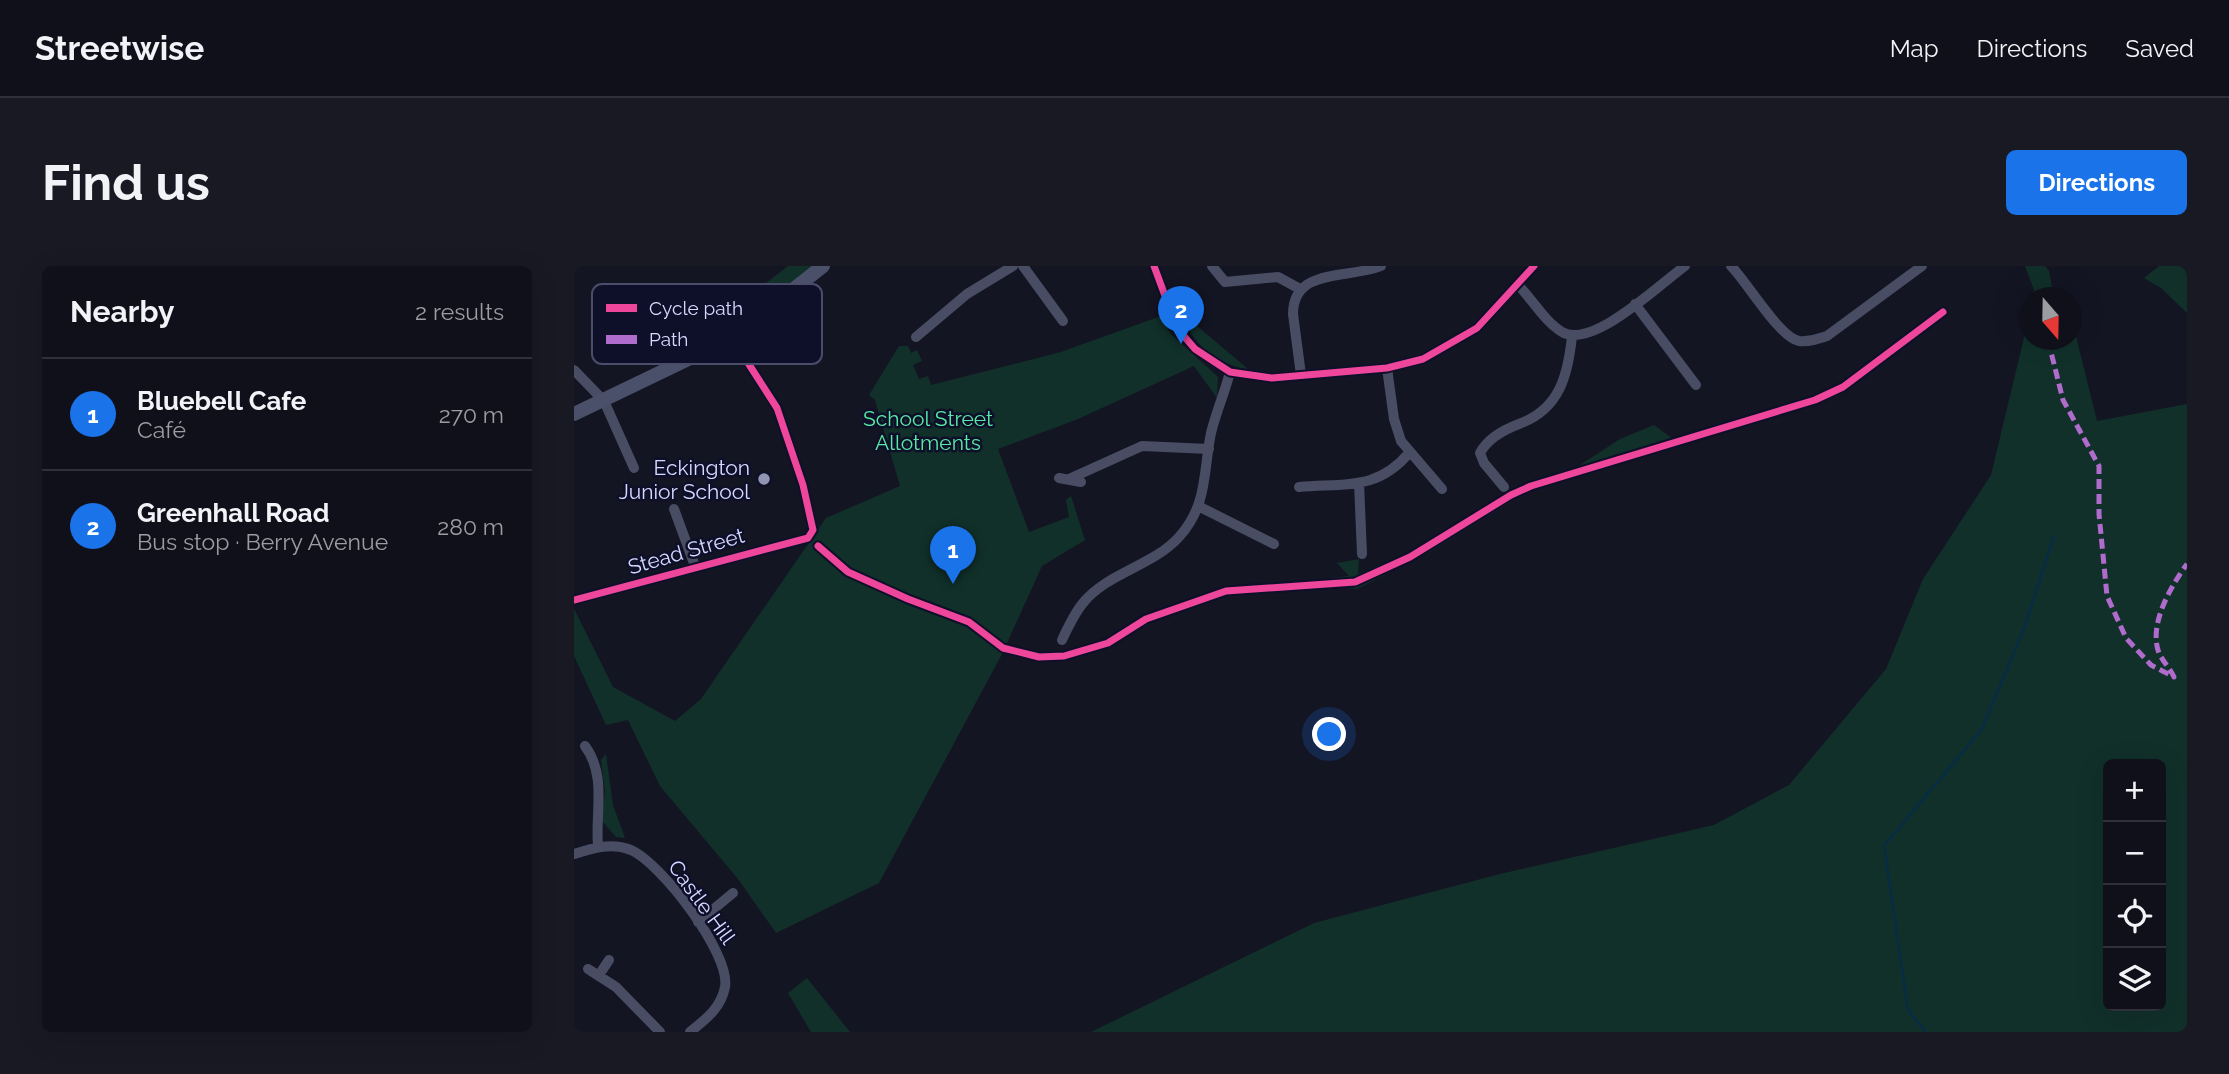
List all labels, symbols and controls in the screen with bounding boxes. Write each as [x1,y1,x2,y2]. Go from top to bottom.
text: Streetwise [35,29,204,68]
text: Map [1890,34,1939,63]
text: Directions [1977,34,2087,63]
text: Saved [2125,34,2194,63]
button: Directions [2006,150,2187,215]
text: Find us [42,154,210,211]
legend [592,284,822,364]
pin: 2 [1158,286,1204,344]
north arrow [2019,287,2082,350]
text: Nearby [70,294,174,329]
text: Cycle path [649,297,743,319]
text: 2 results [415,298,504,325]
text: Path [649,328,688,350]
text: Bluebell Cafe [137,386,306,416]
text: 1 [87,401,99,428]
text: 270 m [439,401,504,428]
park label: School Street Allotments [863,406,993,455]
text: Café [137,416,186,443]
place label: Eckington Junior School [619,455,750,504]
marker: Eckington Junior School [756,471,772,487]
text: Greenhall Road [137,498,330,528]
text: 2 [87,513,99,540]
text: 280 m [437,513,504,540]
street label: Stead Street [625,522,747,580]
pin: 1 [930,526,976,584]
text: Bus stop · Berry Avenue [137,528,388,555]
your location [1312,717,1346,751]
map controls [2103,759,2166,1011]
button: + [2103,759,2166,822]
button: − [2103,822,2166,885]
street label: Castle Hill [663,855,741,949]
button: locate [2103,885,2166,948]
button: layers [2103,948,2166,1011]

